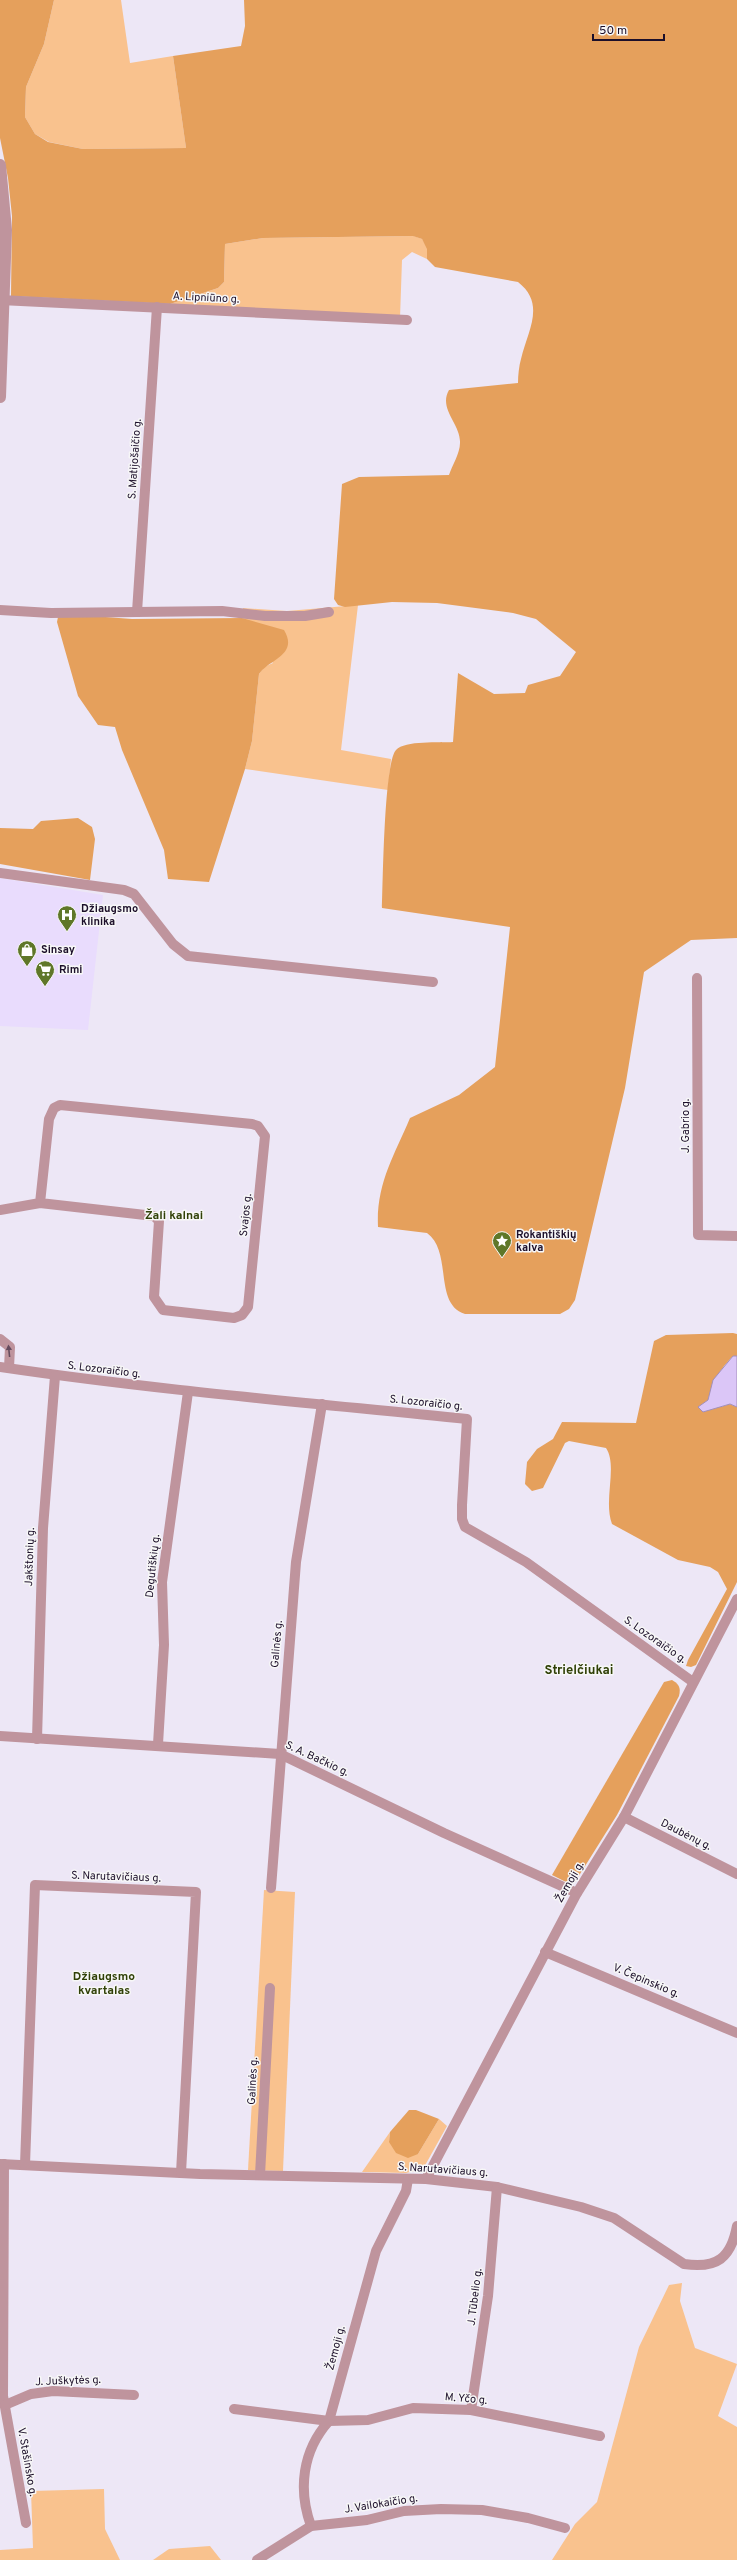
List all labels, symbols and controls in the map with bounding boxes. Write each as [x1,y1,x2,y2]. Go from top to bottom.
scale bar [593,16,664,42]
text: 50 m [599,23,627,39]
street label: A. Lipniūno g. [172,289,240,307]
street label: S. Matijošaičio g. [125,418,145,500]
place label: Džiaugsmo klinika [81,902,138,929]
hospital icon: Džiaugsmo klinika [56,904,78,932]
shop icon: Sinsay [16,939,38,967]
place label: Sinsay [41,943,75,957]
supermarket icon: Rimi [34,959,56,987]
place label: Rimi [59,963,82,977]
street label: J. Gabrio g. [679,1099,693,1153]
street label: Svajos g. [237,1193,255,1237]
district label: Žali kalnai [145,1208,203,1224]
place label: Rokantiškių kalva [516,1228,576,1255]
place icon: Rokantiškių kalva [491,1230,513,1258]
one-way arrow [6,1345,12,1357]
street label: S. Lozoraičio g. [67,1359,141,1381]
street label: S. Lozoraičio g. [389,1392,463,1414]
street label: Jakštonių g. [22,1527,38,1587]
street label: Degutiškių g. [143,1534,163,1598]
street label: S. Lozoraičio g. [621,1613,689,1667]
street label: Galinės g. [268,1620,286,1668]
district label: Strielčiukai [545,1663,613,1679]
street label: S. A. Bačkio g. [283,1738,351,1780]
street label: Daubėnų g. [658,1816,714,1854]
street label: Žemoji g. [552,1858,587,1905]
street label: S. Narutavičiaus g. [71,1868,161,1886]
street label: V. Čepinskio g. [611,1960,682,2001]
district label: Džiaugsmo kvartalas [73,1969,135,1999]
street label: Galinės g. [245,2057,261,2105]
street label: S. Narutavičiaus g. [398,2160,488,2180]
street label: J. Tūbelio g. [465,2268,485,2326]
street label: Žemoji g. [322,2324,349,2372]
street label: J. Juškytės g. [35,2373,101,2389]
street label: M. Yčo g. [444,2390,488,2408]
street label: V. Stašinsko g. [14,2426,40,2498]
street label: J. Vailokaičio g. [343,2491,419,2517]

